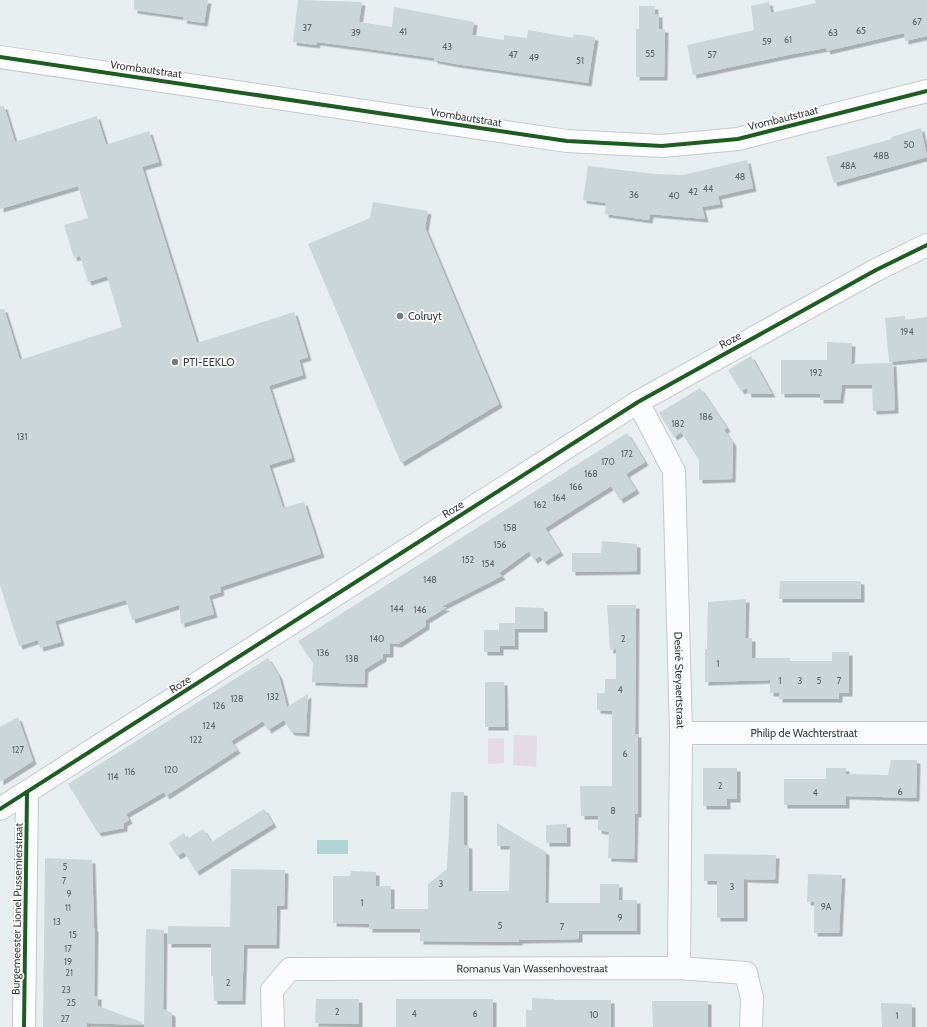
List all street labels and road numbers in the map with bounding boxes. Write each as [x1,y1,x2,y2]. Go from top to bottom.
street label: Vrombautstraat [109,57,183,81]
street label: Vrombautstraat [746,102,820,134]
street label: Vrombautstraat [429,104,503,130]
street label: Roze [717,328,744,352]
street label: Roze [440,497,467,521]
street label: Desiré Steyaertstraat [671,631,688,729]
street label: Roze [167,672,194,696]
street label: Philip de Wachterstraat [750,726,858,740]
street label: Burgemeester Lionel Pussemierstraat [9,823,26,995]
street label: Romanus Van Wassenhovestraat [457,961,608,976]

